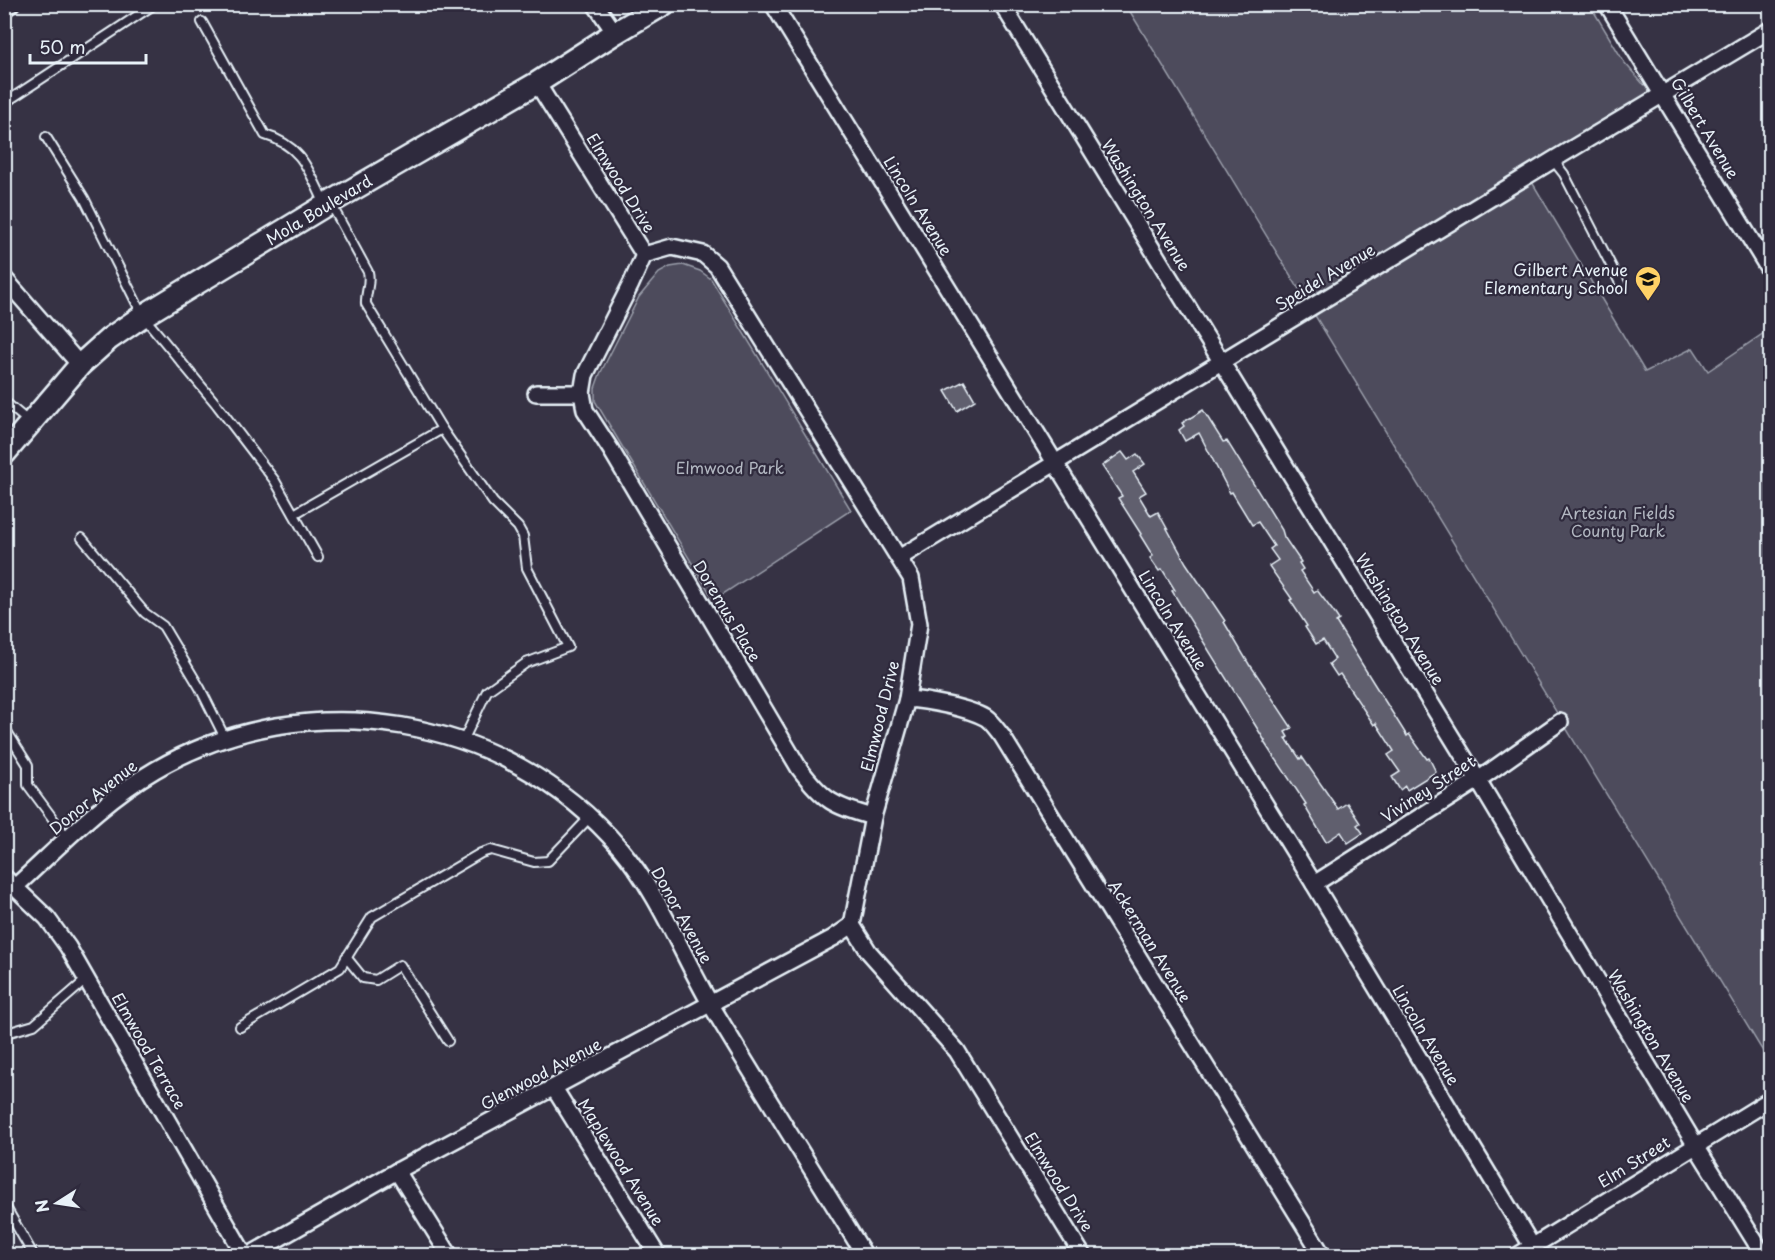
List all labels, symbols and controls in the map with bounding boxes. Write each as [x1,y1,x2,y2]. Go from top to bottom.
scale bar [30,27,146,65]
text: 50 m [39,33,86,60]
street label: Gilbert Avenue [1666,72,1746,183]
street label: Elmwood Drive [582,128,662,237]
street label: Washington Avenue [1097,134,1197,275]
street label: Lincoln Avenue [879,151,959,260]
street label: Mola Boulevard [261,168,376,250]
street label: Speidel Avenue [1270,237,1379,316]
place label: Gilbert Avenue Elementary School [1484,257,1628,299]
school or university icon: Gilbert Avenue Elementary School [1633,264,1663,302]
park label: Elmwood Park [676,455,785,479]
park label: Artesian Fields County Park [1561,500,1675,542]
street label: Washington Avenue [1351,548,1451,689]
street label: Doremus Place [688,555,768,666]
street label: Lincoln Avenue [1134,565,1214,674]
street label: Elmwood Drive [854,658,904,774]
street label: Viviney Street [1376,748,1480,828]
street label: Donor Avenue [43,753,142,839]
street label: Donor Avenue [646,862,719,967]
street label: Ackerman Avenue [1104,875,1198,1006]
street label: Washington Avenue [1603,964,1701,1107]
street label: Lincoln Avenue [1387,980,1466,1090]
street label: Elmwood Terrace [107,988,193,1113]
street label: Glenwood Avenue [476,1031,605,1115]
street label: Maplewood Avenue [573,1093,671,1230]
street label: Elmwood Drive [1020,1127,1100,1236]
street label: Elm Street [1593,1129,1675,1193]
north arrow [27,1173,87,1233]
text: N [28,1198,54,1215]

